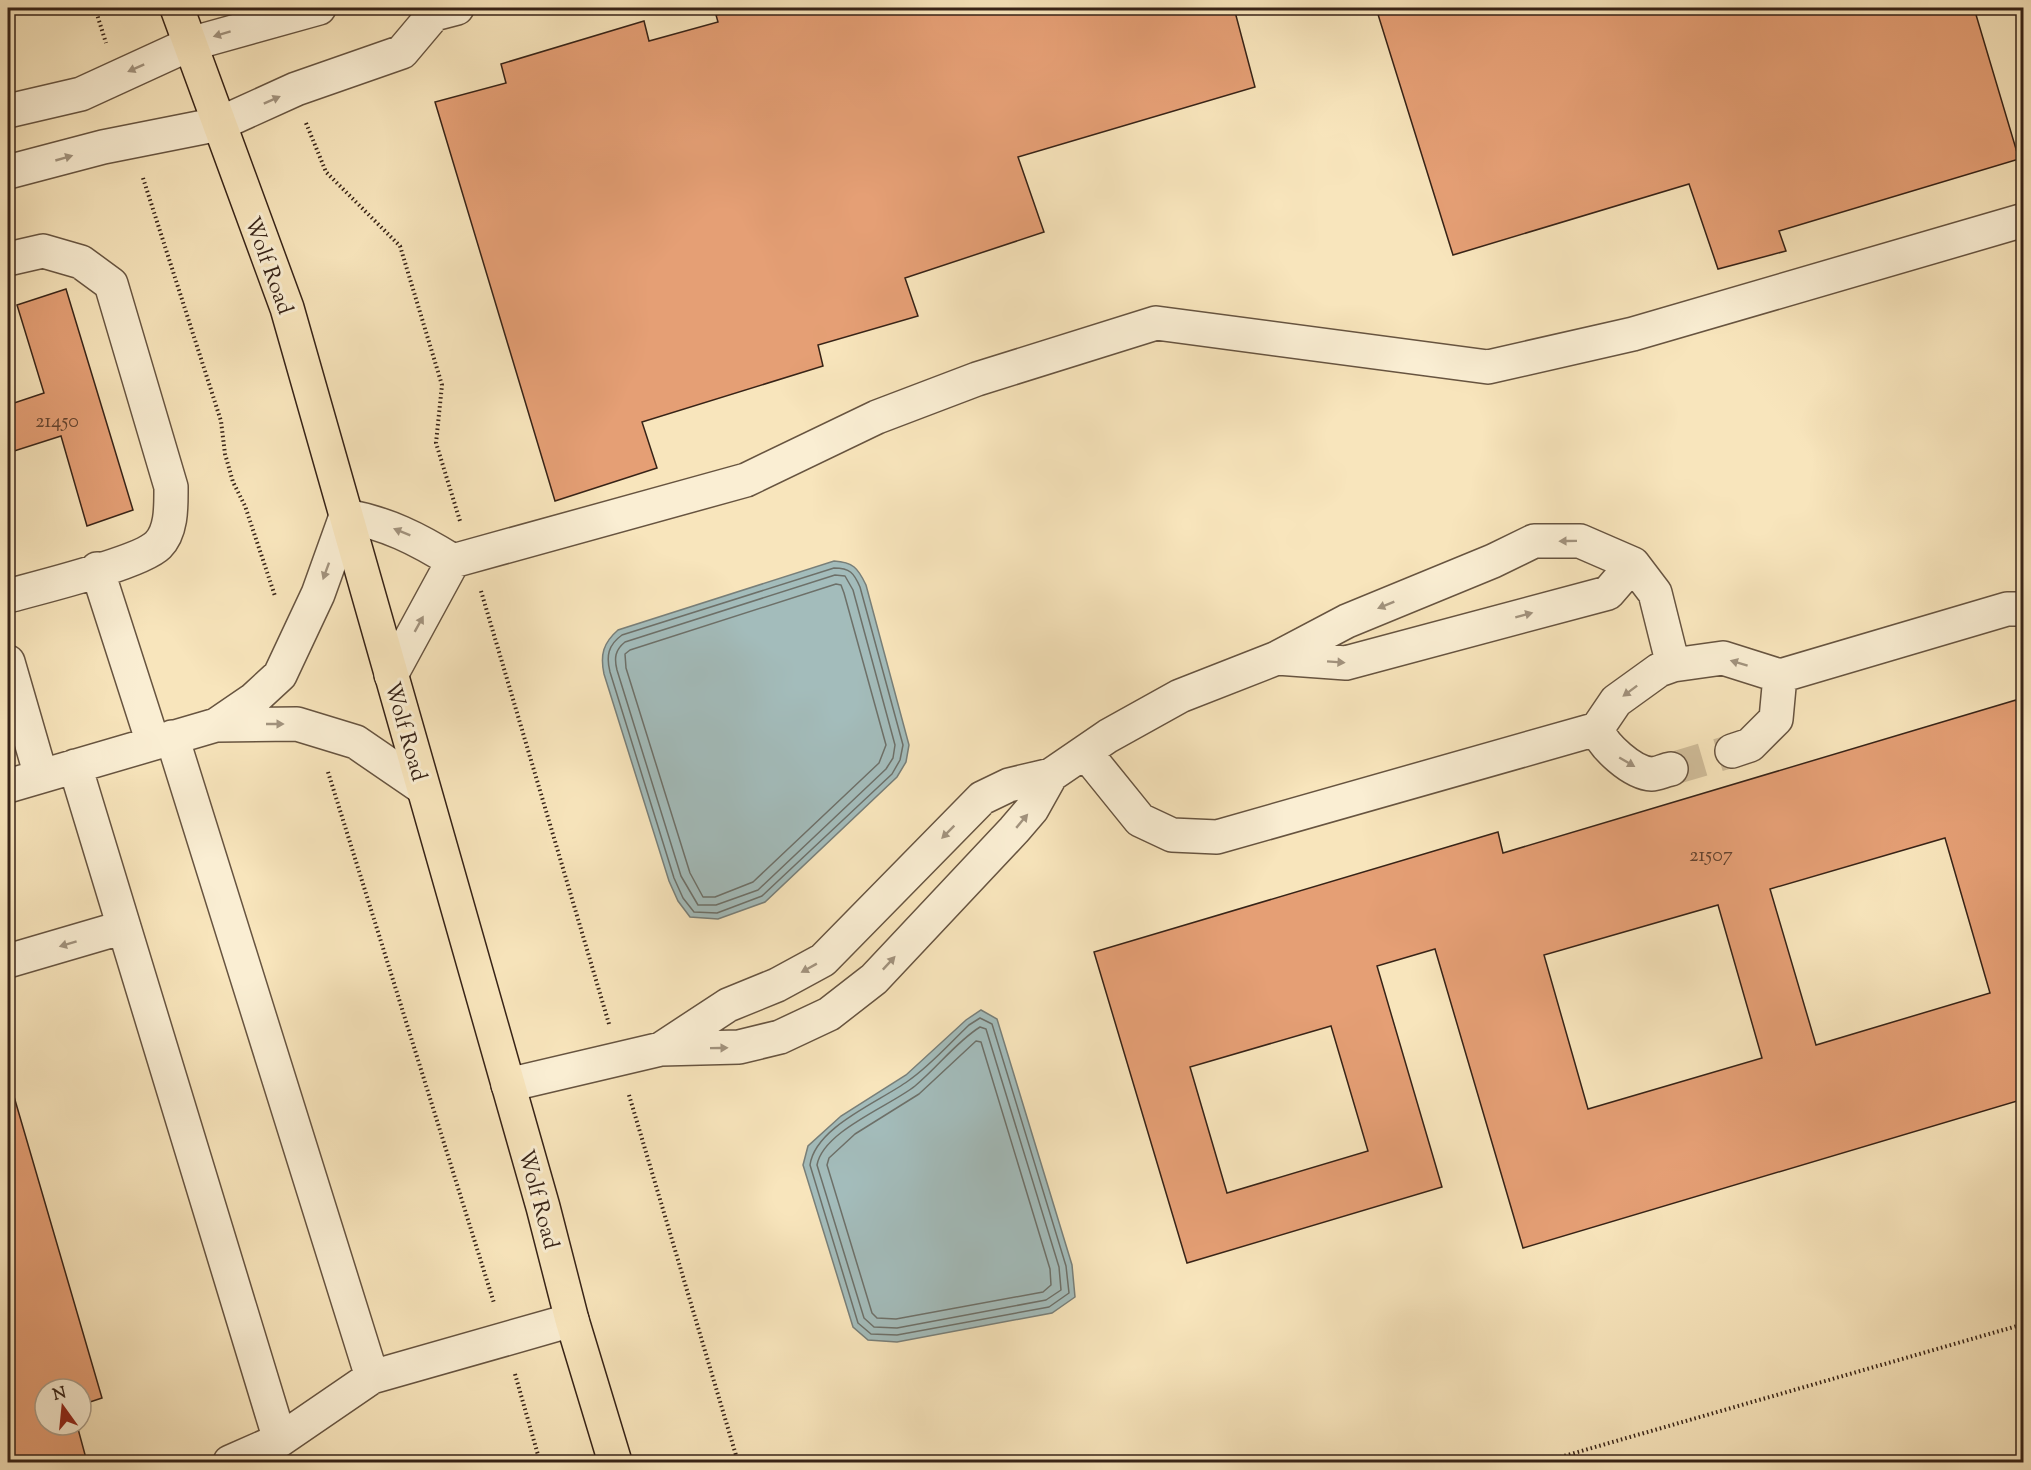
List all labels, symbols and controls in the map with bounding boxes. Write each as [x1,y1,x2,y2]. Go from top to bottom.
one-way arrow [213,30,231,40]
one-way arrow [127,63,145,73]
one-way arrow [264,95,281,104]
one-way arrow [55,153,73,162]
street label: Wolf Road [235,213,300,319]
house number: 21450 [35,408,79,437]
one-way arrow [393,527,411,536]
one-way arrow [1558,536,1577,546]
one-way arrow [321,563,331,581]
one-way arrow [1376,600,1394,610]
one-way arrow [1516,610,1534,619]
one-way arrow [413,616,424,632]
one-way arrow [1326,657,1345,667]
one-way arrow [1730,658,1748,667]
street label: Wolf Road [375,678,434,785]
one-way arrow [1622,685,1638,697]
one-way arrow [265,719,284,729]
one-way arrow [1619,757,1636,767]
one-way arrow [1015,814,1028,829]
one-way arrow [941,825,955,840]
house number: 21507 [1689,842,1733,871]
one-way arrow [59,940,77,949]
one-way arrow [882,956,895,971]
one-way arrow [800,963,817,973]
one-way arrow [710,1043,729,1052]
street label: Wolf Road [508,1146,566,1253]
north arrow [33,1377,93,1437]
text: N [51,1382,69,1408]

